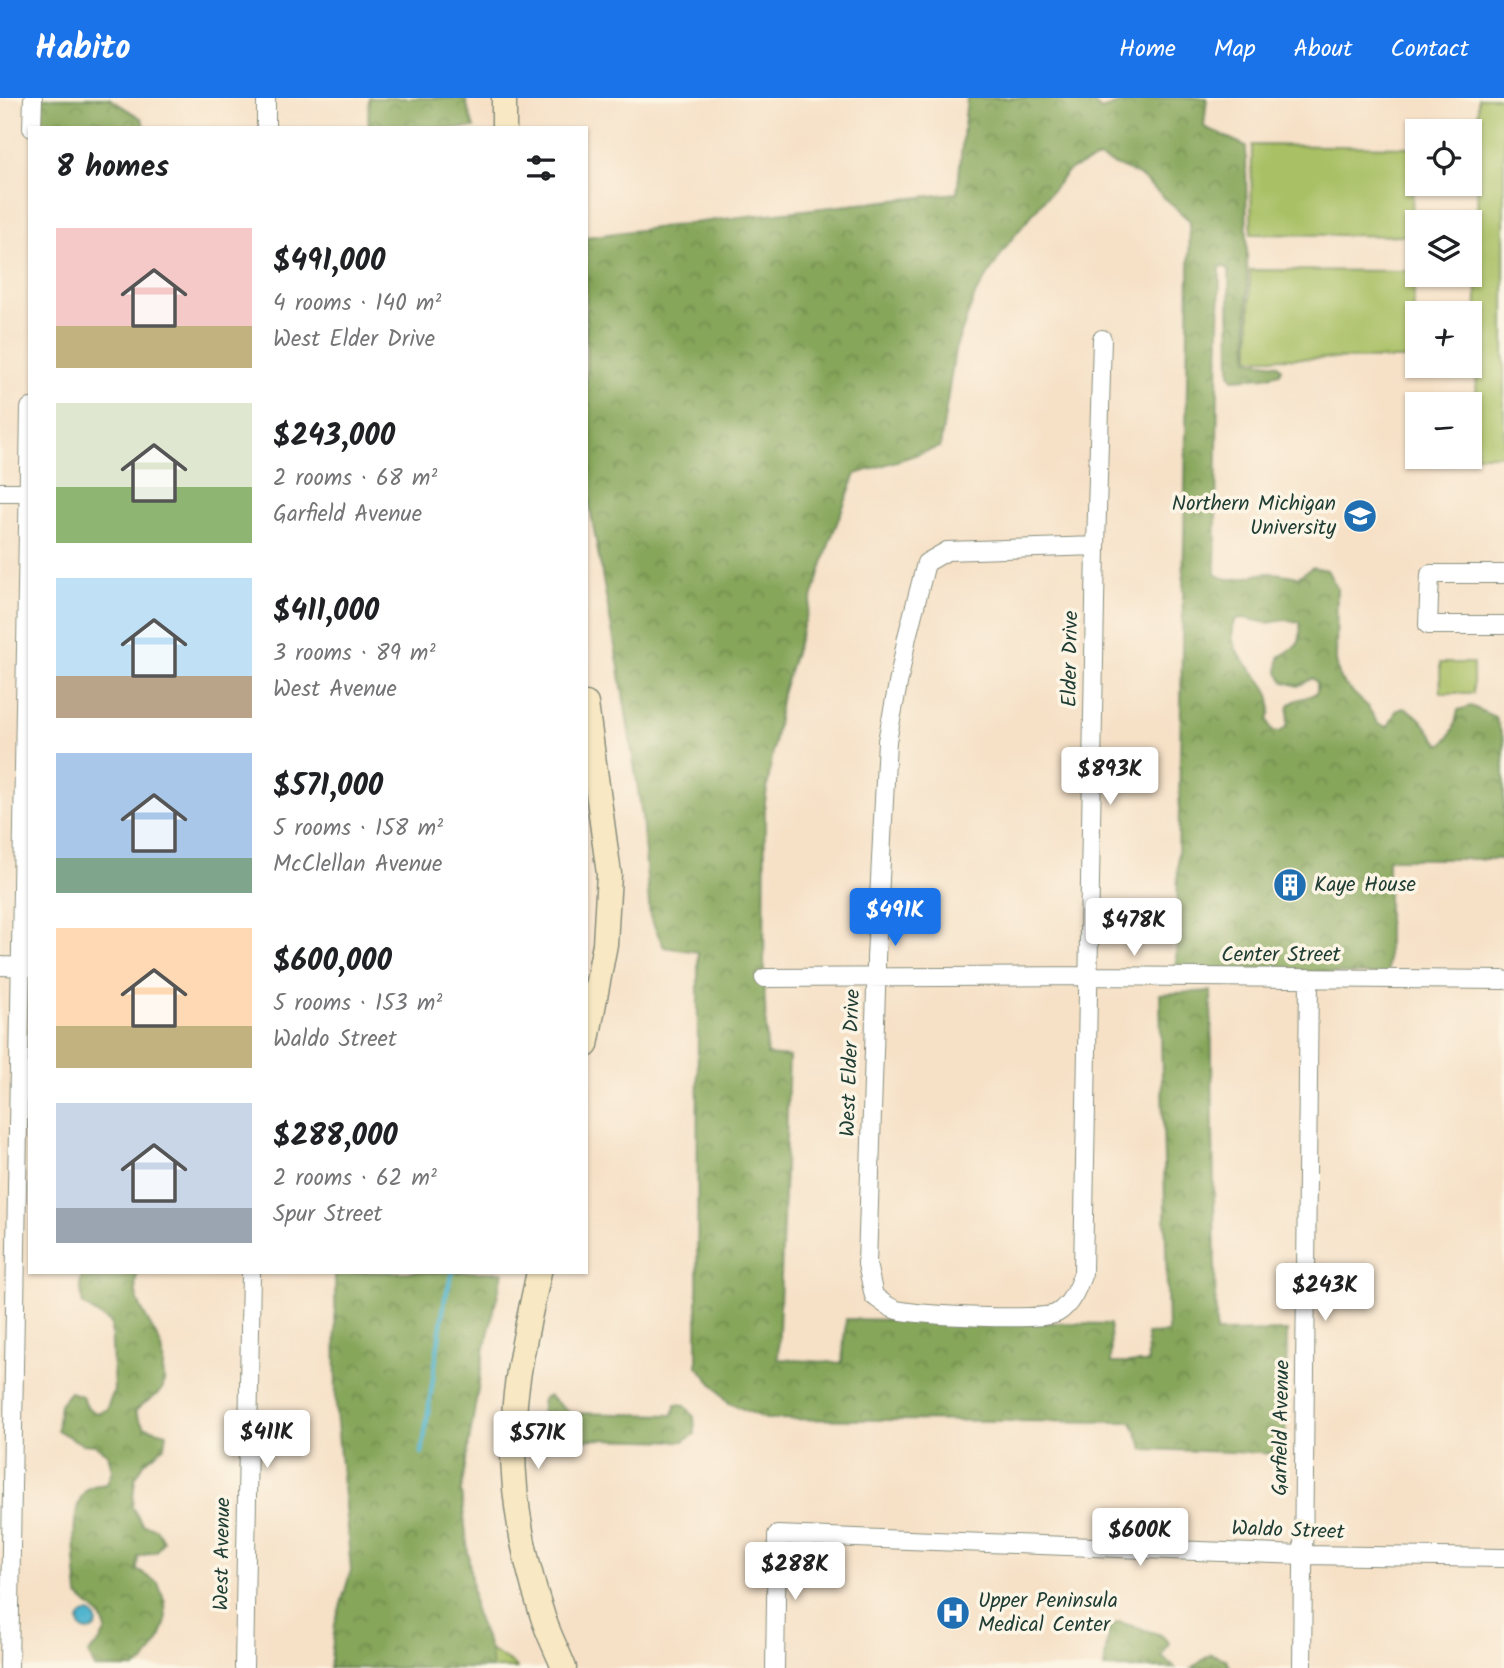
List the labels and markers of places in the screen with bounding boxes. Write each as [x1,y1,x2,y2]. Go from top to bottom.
place label: Northern Michigan University [1172,488,1336,545]
school or university icon: Northern Michigan University [1341,497,1379,535]
pin: $893K [1061,748,1159,807]
building icon: Kaye House [1271,866,1309,904]
place label: Kaye House [1314,869,1417,902]
pin: $491K [846,888,944,948]
pin: $478K [1085,898,1183,958]
pin: $243K [1276,1264,1374,1323]
pin: $411K [218,1410,316,1470]
pin: $571K [489,1412,587,1471]
pin: $600K [1091,1508,1189,1568]
pin: $288K [746,1542,844,1602]
place label: Upper Peninsula Medical Center [978,1585,1118,1642]
hospital icon: Upper Peninsula Medical Center [934,1594,972,1632]

